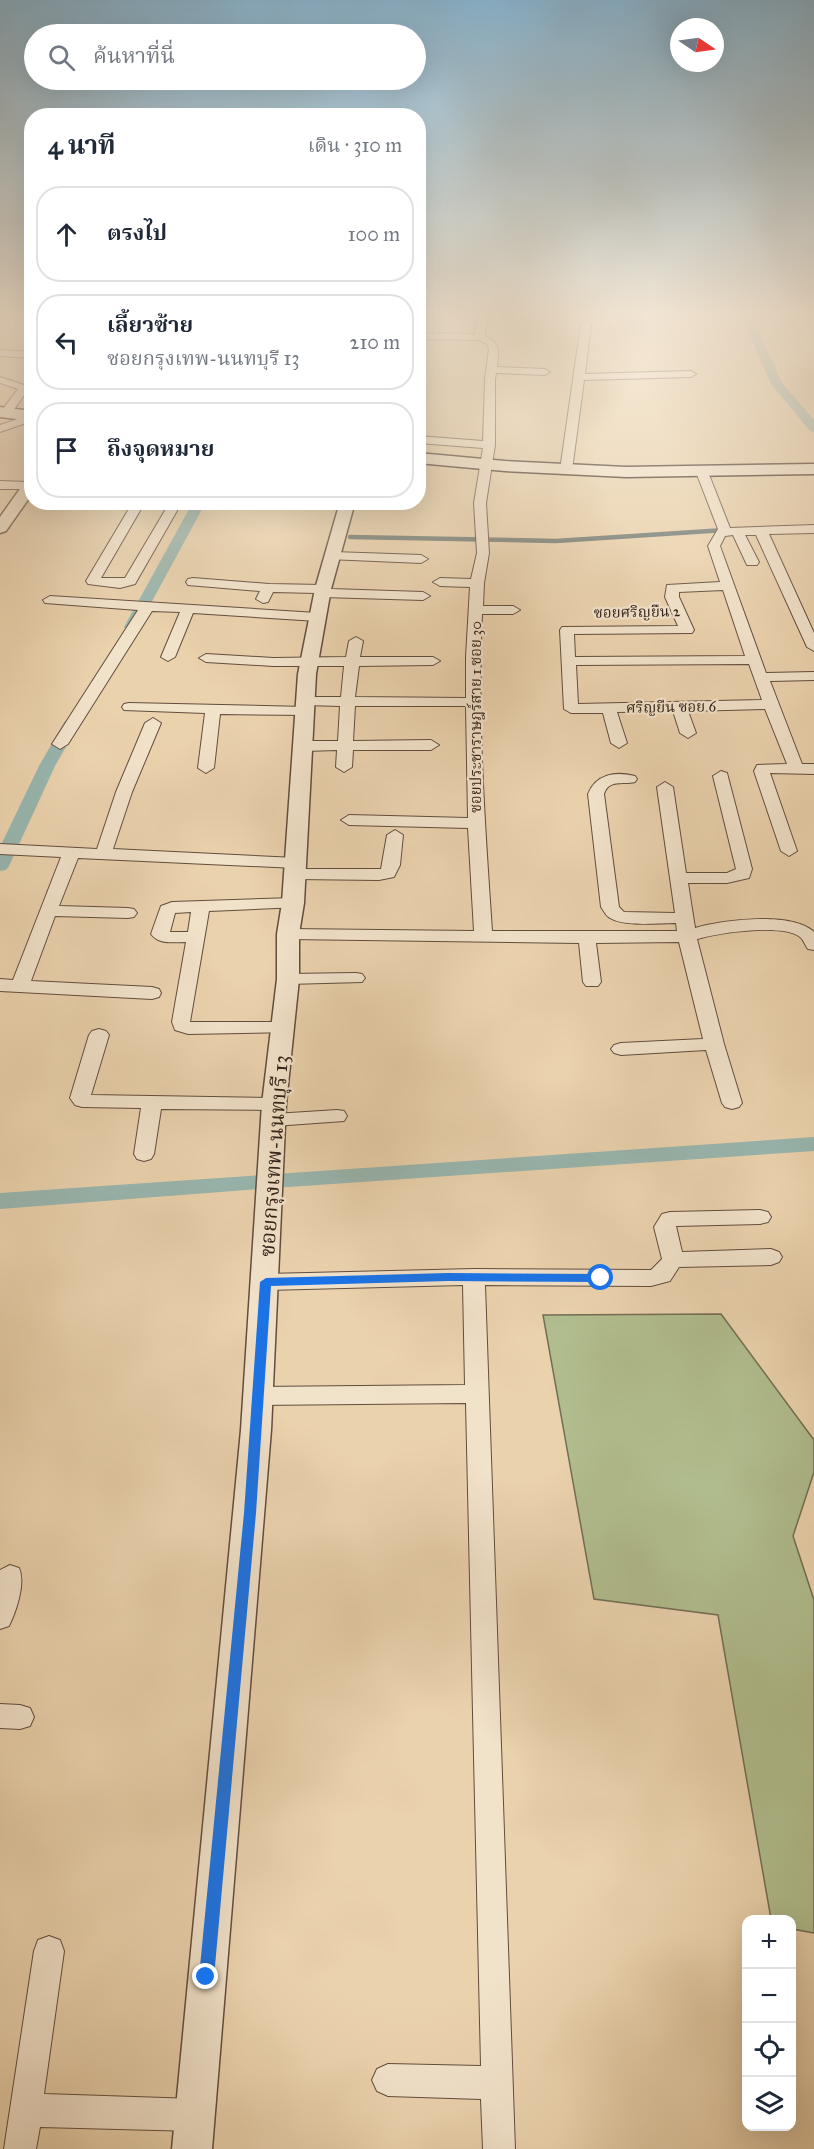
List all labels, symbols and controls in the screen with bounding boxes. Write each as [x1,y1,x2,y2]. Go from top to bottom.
north arrow [670,18,724,72]
search box [24,24,426,90]
icon: search [45,41,78,74]
text: ค้นหาที่นี่ [93,42,175,69]
text: 4 นาที [48,129,116,161]
text: เดิน · 310 m [308,133,402,157]
icon: ahead [50,218,83,251]
text: ตรงไป [107,219,167,246]
text: 100 m [348,222,400,246]
text: เลี้ยวซ้าย [107,311,193,338]
icon: left [50,326,83,359]
text: 210 m [350,330,400,354]
text: ซอยกรุงเทพ-นนทบุรี 13 [107,346,299,370]
icon: arrive [50,434,83,467]
text: ถึงจุดหมาย [107,435,214,462]
street label: ซอยศริญยืน 2 [594,602,681,622]
street label: ซอยประชาราษฎร์สาย 1 ซอย 30 [466,621,485,813]
street label: ศริญยืน ซอย 6 [626,697,718,717]
street label: ซอยกรุงเทพ-นนทบุรี 13 [254,1054,295,1258]
route start [587,1264,613,1290]
map controls [742,1915,796,2131]
button: + [742,1915,796,1969]
route end [192,1963,218,1989]
button: − [742,1969,796,2023]
button: locate [742,2023,796,2077]
button: layers [742,2077,796,2131]

